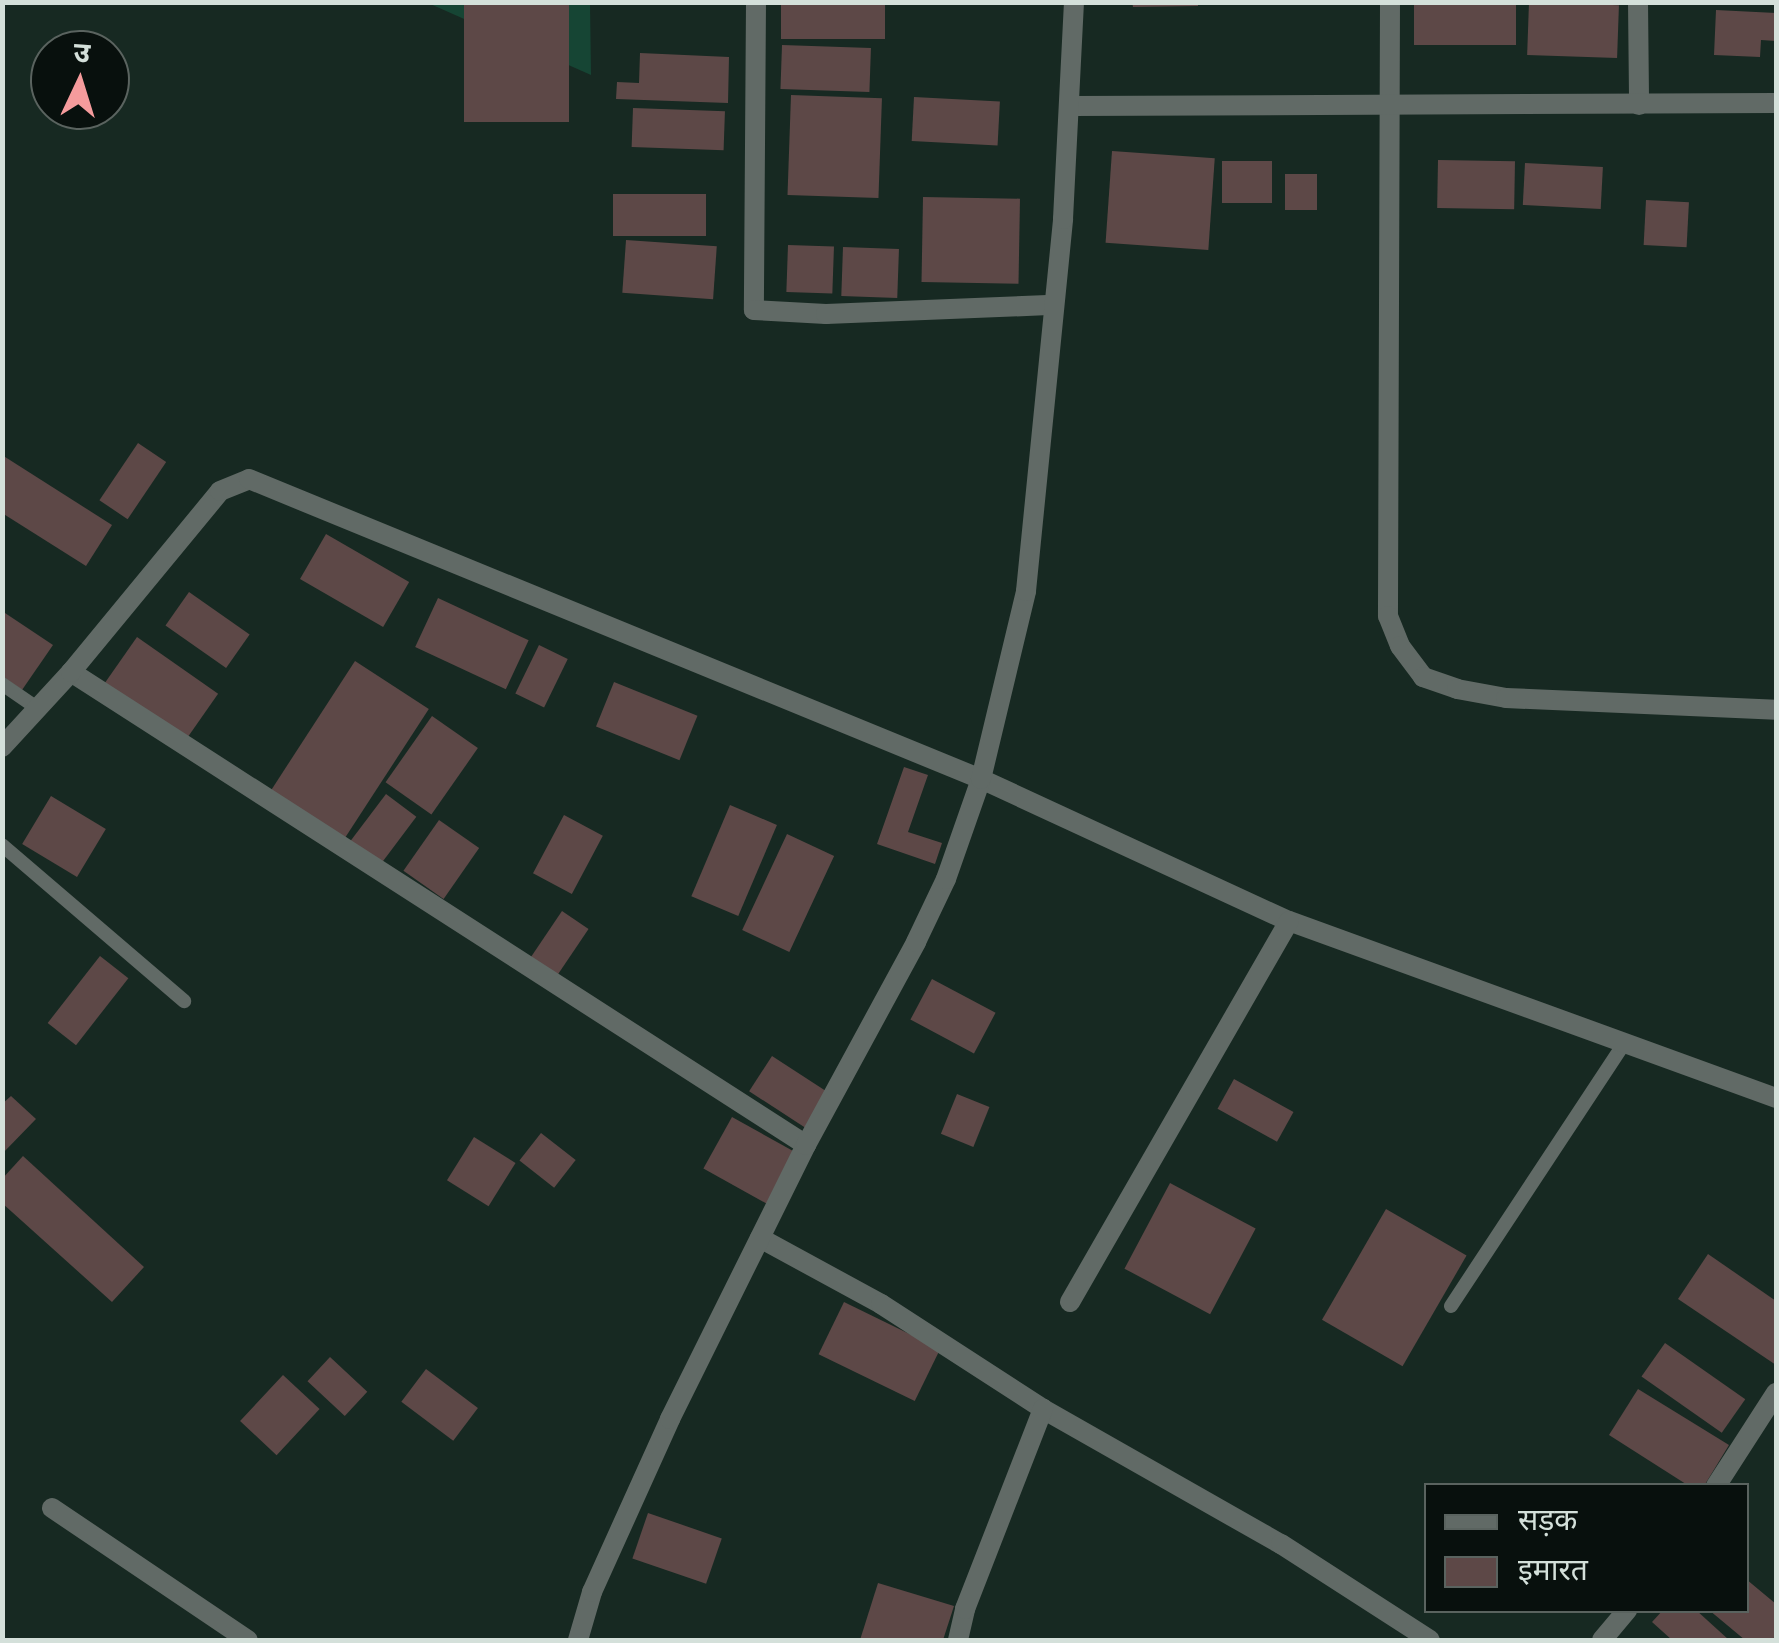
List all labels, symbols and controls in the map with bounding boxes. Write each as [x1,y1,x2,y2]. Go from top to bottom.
north arrow [30,30,130,130]
text: उ [73,36,91,69]
legend [1424,1483,1749,1613]
text: सड़क [1518,1502,1577,1536]
text: इमारत [1518,1552,1588,1586]

